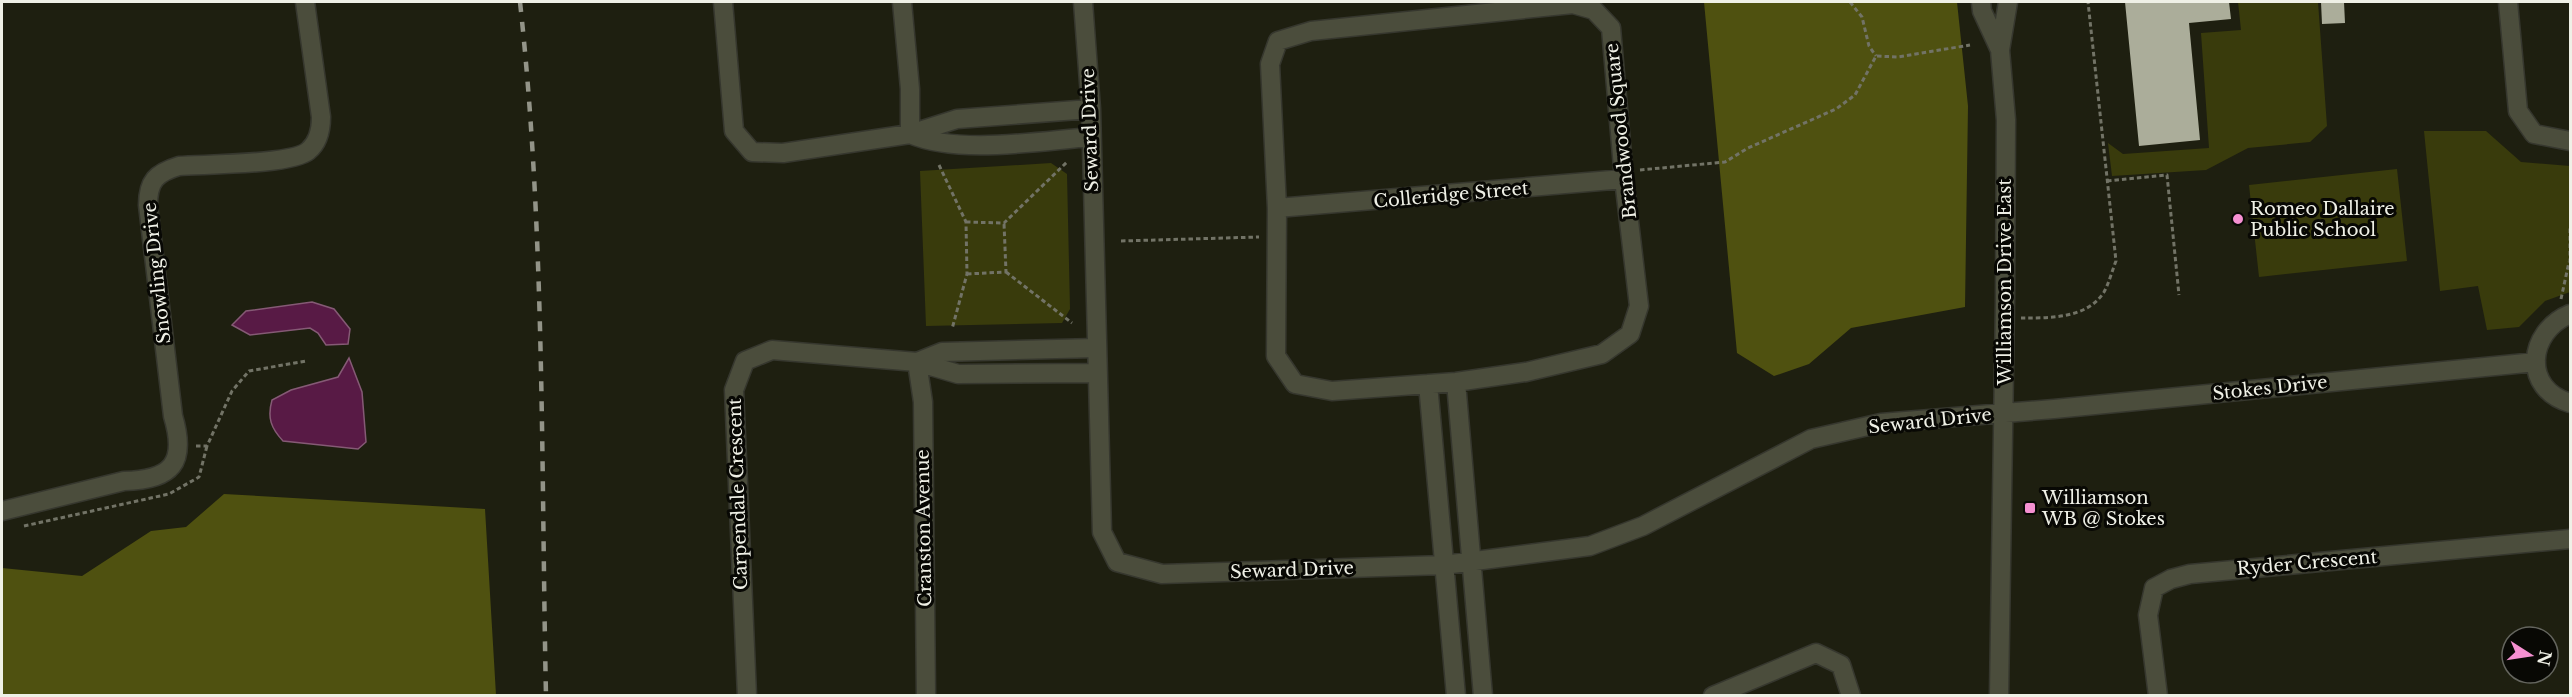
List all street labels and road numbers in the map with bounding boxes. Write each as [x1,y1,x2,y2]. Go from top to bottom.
street label: Brandwood Square [1601,42,1641,220]
street label: Seward Drive [1077,68,1103,192]
street label: Colleridge Street [1373,177,1530,213]
street label: Williamson Drive East [1994,179,2016,386]
street label: Snowling Drive [139,201,175,345]
street label: Stokes Drive [2211,371,2329,405]
street label: Carpendale Crescent [724,398,752,590]
street label: Seward Drive [1867,404,1993,438]
street label: Cranston Avenue [912,449,936,607]
street label: Ryder Crescent [2236,546,2378,580]
street label: Seward Drive [1230,557,1354,583]

